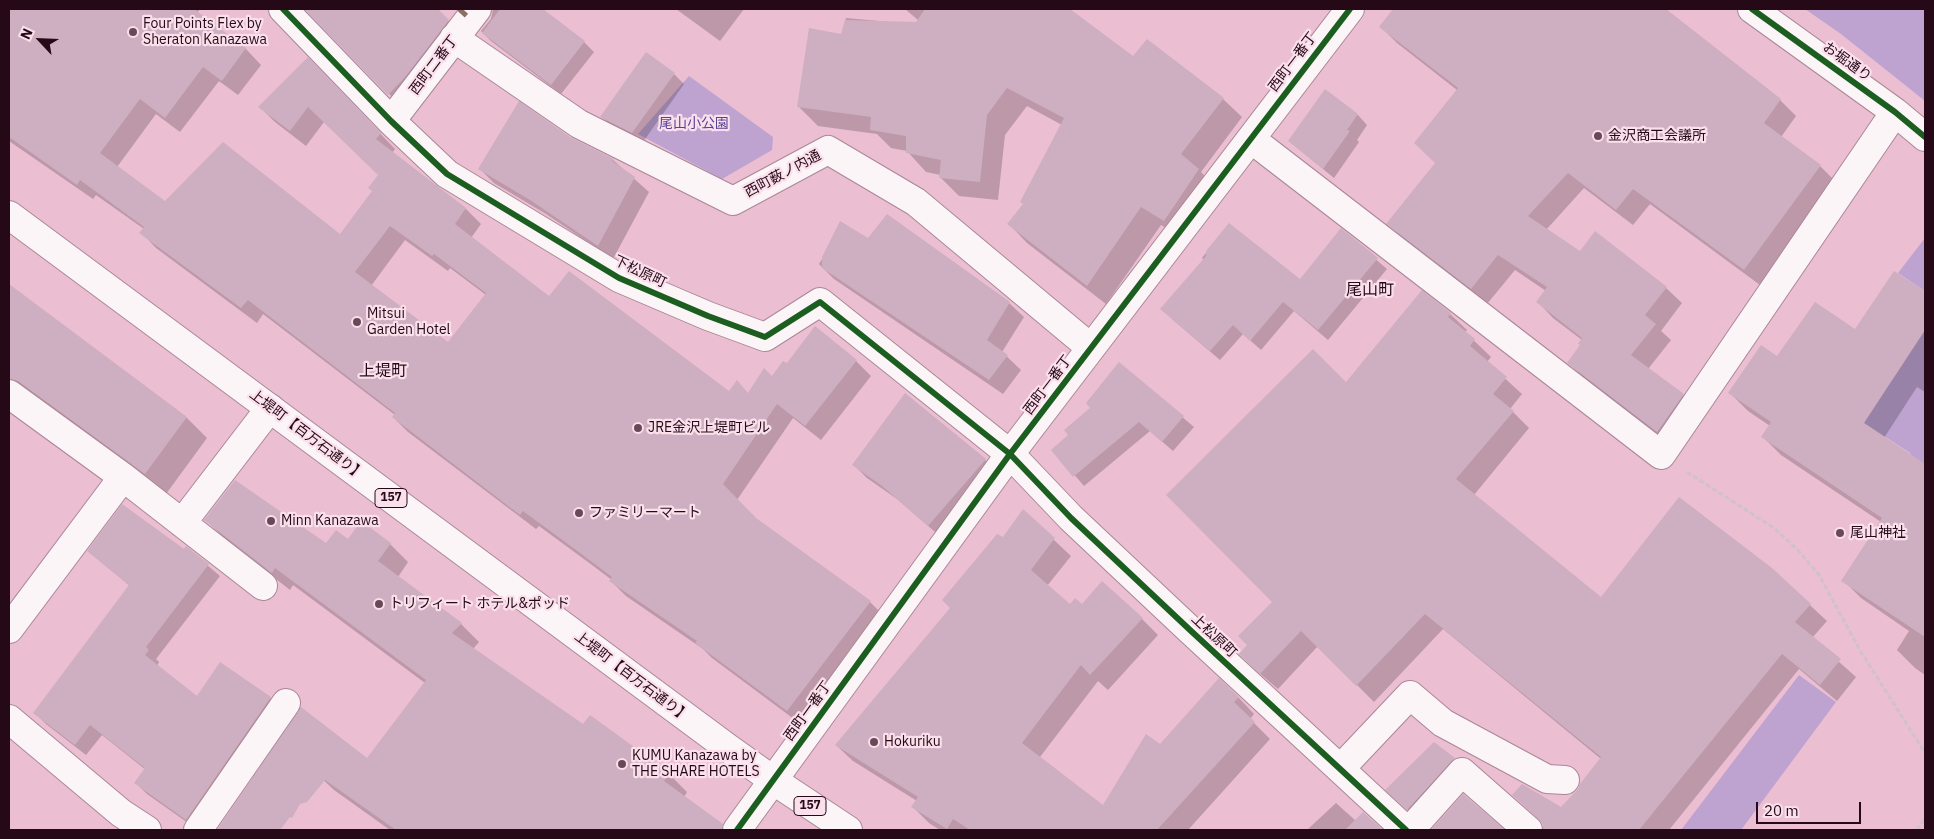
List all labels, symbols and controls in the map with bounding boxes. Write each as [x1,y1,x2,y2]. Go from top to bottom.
north arrow [15,15,65,65]
place label: Four Points Flex by Sheraton Kanazawa [143,16,267,48]
text: N [16,25,37,42]
marker: Four Points Flex by Sheraton Kanazawa [127,26,139,38]
street label: 西町一番丁 [1265,29,1321,95]
street label: 西町二番丁 [406,32,462,98]
street label: お堀通り [1819,39,1875,85]
park label: 尾山小公園 [659,116,729,132]
place label: 金沢商工会議所 [1608,128,1706,144]
marker: 金沢商工会議所 [1592,130,1604,142]
street label: 西町薮ノ内通 [742,147,824,201]
street label: 下松原町 [611,253,669,291]
district label: 尾山町 [1346,280,1394,300]
place label: Mitsui Garden Hotel [367,306,450,338]
marker: Mitsui Garden Hotel [351,316,363,328]
street label: 西町一番丁 [1020,352,1076,418]
district label: 上堤町 [359,361,407,381]
street label: 上堤町【百万石通り】 [246,386,368,484]
place label: JRE金沢上堤町ビル [648,420,770,436]
marker: JRE金沢上堤町ビル [632,422,644,434]
road number: 157 [375,488,407,508]
place label: ファミリーマート [589,505,701,521]
marker: ファミリーマート [573,507,585,519]
place label: Minn Kanazawa [281,513,379,529]
marker: Minn Kanazawa [265,515,277,527]
place label: 尾山神社 [1850,525,1906,541]
marker: 尾山神社 [1834,527,1846,539]
place label: トリフィート ホテル&ポッド [389,596,570,612]
marker: トリフィート ホテル&ポッド [373,598,385,610]
street label: 上松原町 [1188,611,1240,661]
street label: 上堤町【百万石通り】 [571,628,693,726]
street label: 西町一番丁 [781,678,835,744]
place label: Hokuriku [884,734,941,750]
marker: Hokuriku [868,736,880,748]
place label: KUMU Kanazawa by THE SHARE HOTELS [632,748,760,780]
marker: KUMU Kanazawa by THE SHARE HOTELS [616,758,628,770]
scale bar [1759,792,1864,824]
road number: 157 [794,796,826,816]
text: 20 m [1764,801,1799,820]

